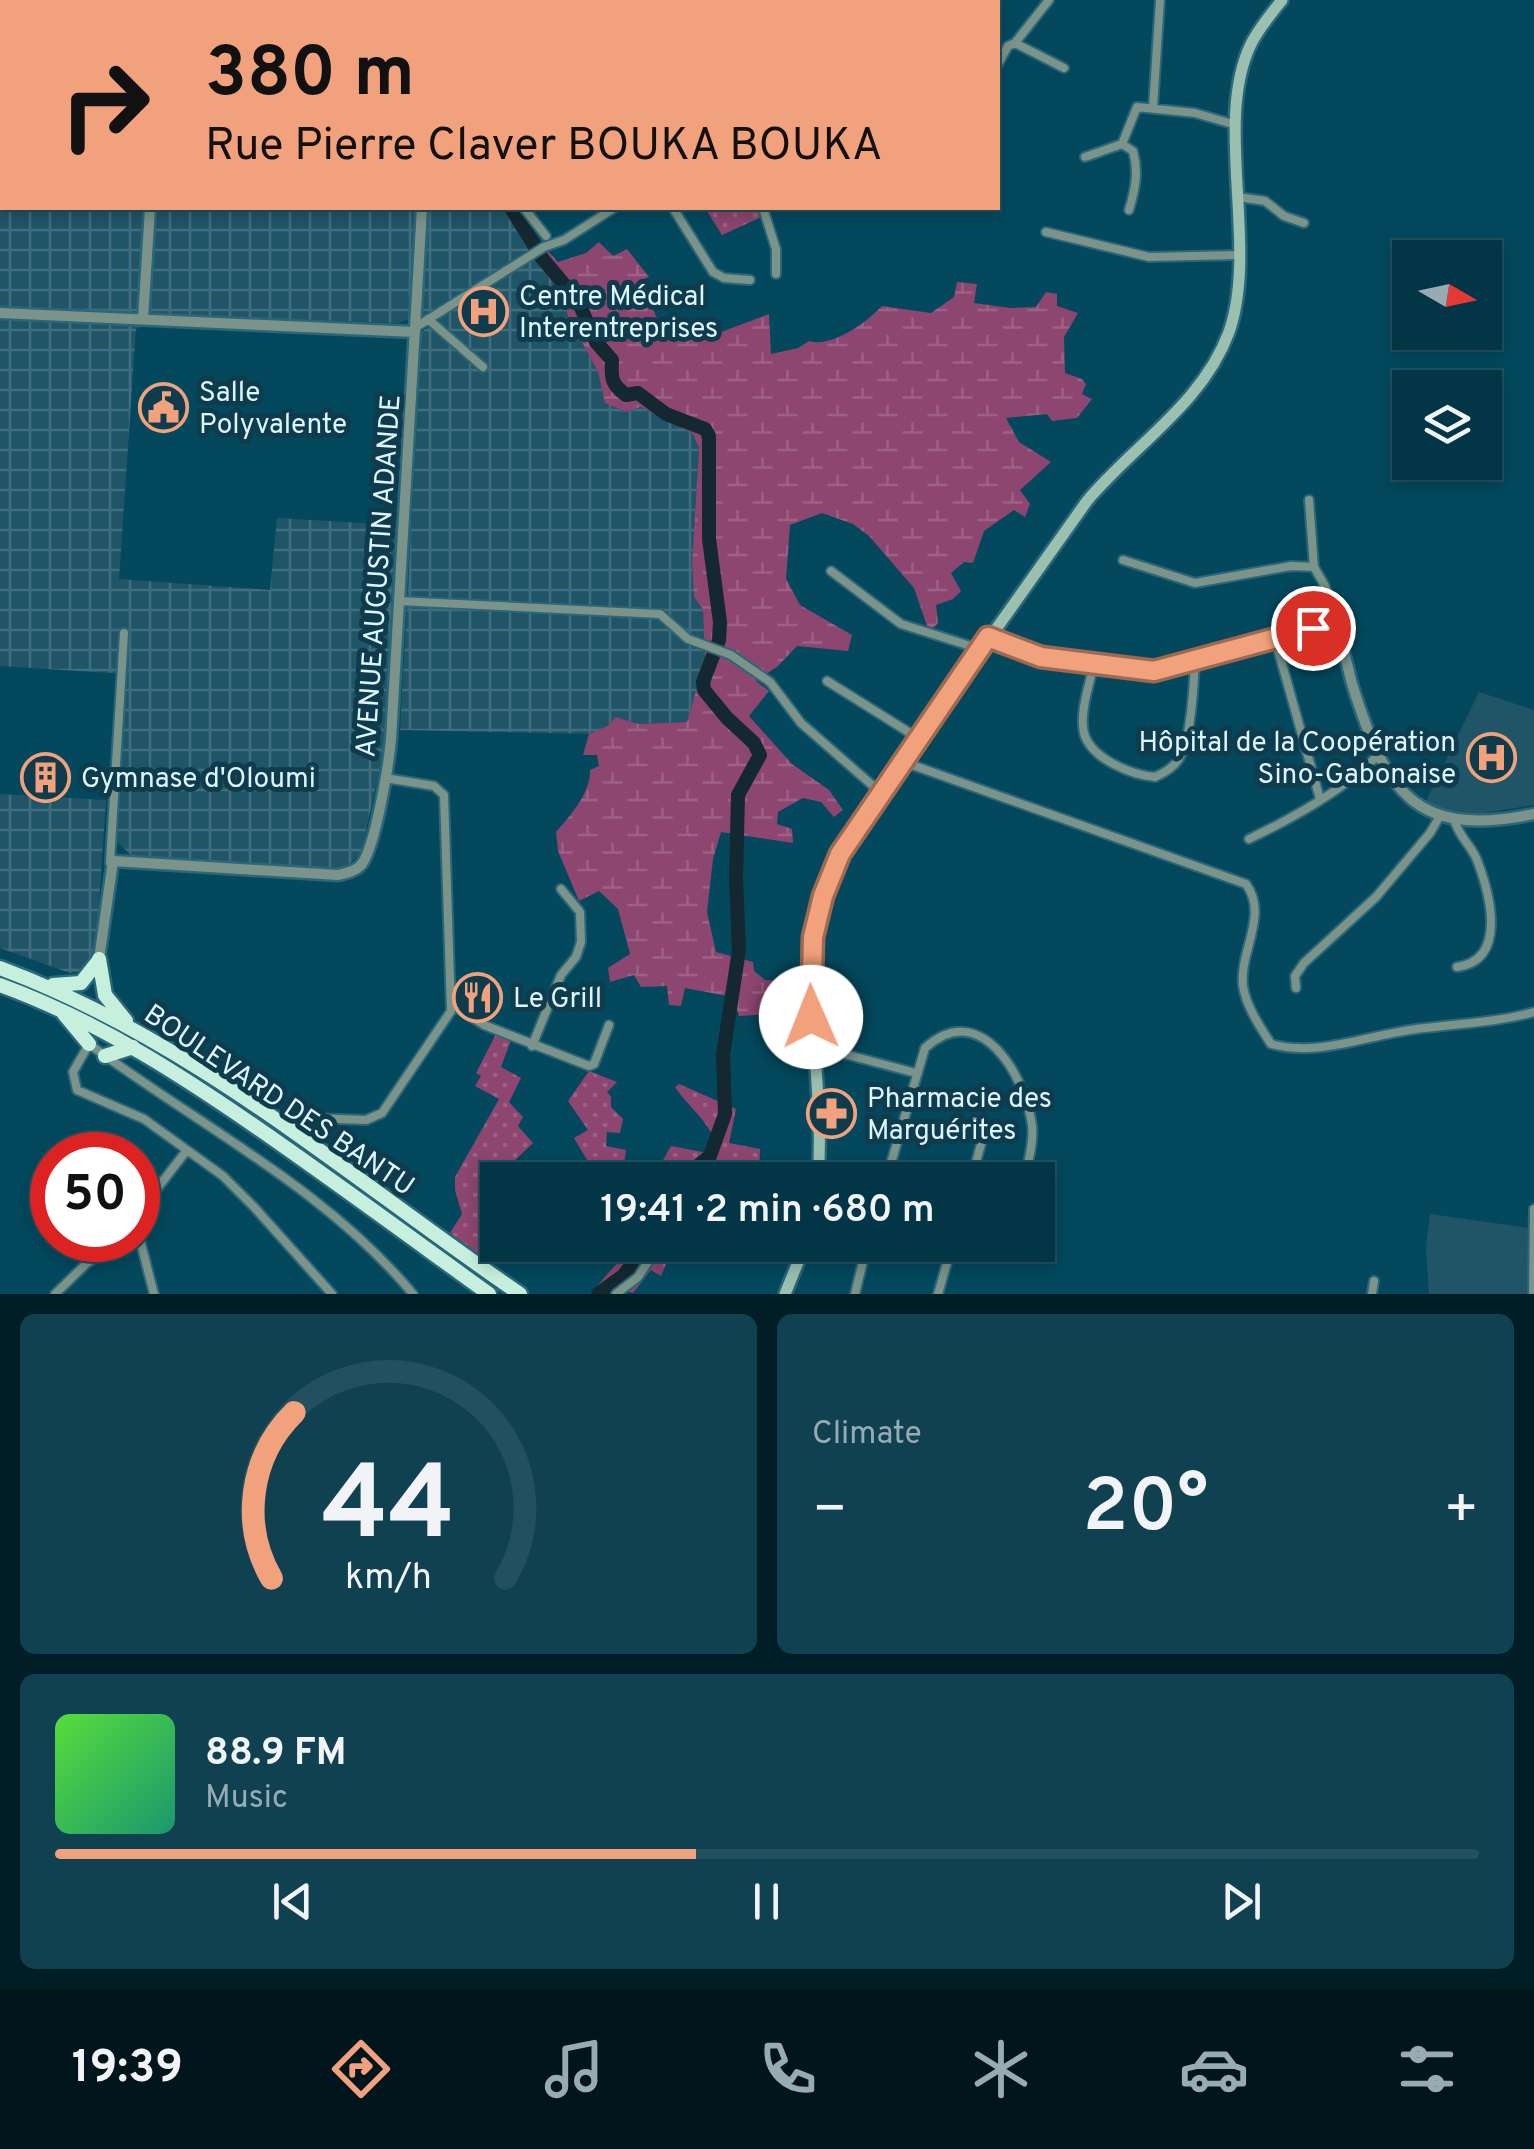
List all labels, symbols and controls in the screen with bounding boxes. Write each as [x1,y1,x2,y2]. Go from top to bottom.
text: 380 m [205,32,415,121]
icon: right [40,40,170,170]
text: Rue Pierre Claver BOUKA BOUKA [205,119,882,176]
north arrow [1392,240,1502,350]
map controls [1392,240,1502,480]
place label: Centre Médical Interentreprises [519,280,718,348]
hospital icon: Centre Médical Interentreprises [458,285,510,337]
button: layers [1392,370,1502,480]
place label: Salle Polyvalente [199,376,347,444]
public building icon: Salle Polyvalente [138,381,190,433]
street label: AVENUE AUGUSTIN ADANDE [349,394,411,759]
pin [1271,586,1356,671]
icon: arrive [1286,601,1341,656]
place label: Hôpital de la Coopération Sino-Gabonaise [1138,726,1456,794]
hospital icon: Hôpital de la Coopération Sino-Gabonaise [1465,731,1517,783]
building icon: Gymnase d'Oloumi [20,751,72,803]
place label: Gymnase d'Oloumi [81,762,316,798]
position arrow [759,965,863,1069]
restaurant icon: Le Grill [452,971,504,1023]
place label: Le Grill [513,982,602,1018]
street label: BOULEVARD DES BANTU [136,997,420,1206]
place label: Pharmacie des Marguérites [867,1082,1052,1150]
pharmacy icon: Pharmacie des Marguérites [806,1087,858,1139]
speed limit sign: 50 [30,1132,160,1262]
text: 19:41 · 2 min · 680 m [600,1187,935,1236]
text: Climate [812,1415,922,1455]
text: 44 [322,1444,455,1576]
text: 20° [1083,1463,1208,1558]
text: − [812,1477,847,1547]
text: + [1444,1477,1479,1547]
text: km/h [345,1556,432,1602]
text: 88.9 FM [205,1730,347,1779]
text: Music [205,1779,288,1819]
icon: previous [265,1874,320,1929]
icon: pause [739,1874,794,1929]
icon: next [1214,1874,1269,1929]
icon: directions [326,2034,396,2104]
icon: music [539,2034,609,2104]
icon: phone [753,2034,823,2104]
icon: climate [966,2034,1036,2104]
icon: car [1179,2034,1249,2104]
icon: filters [1392,2034,1462,2104]
text: 19:39 [72,2041,183,2098]

